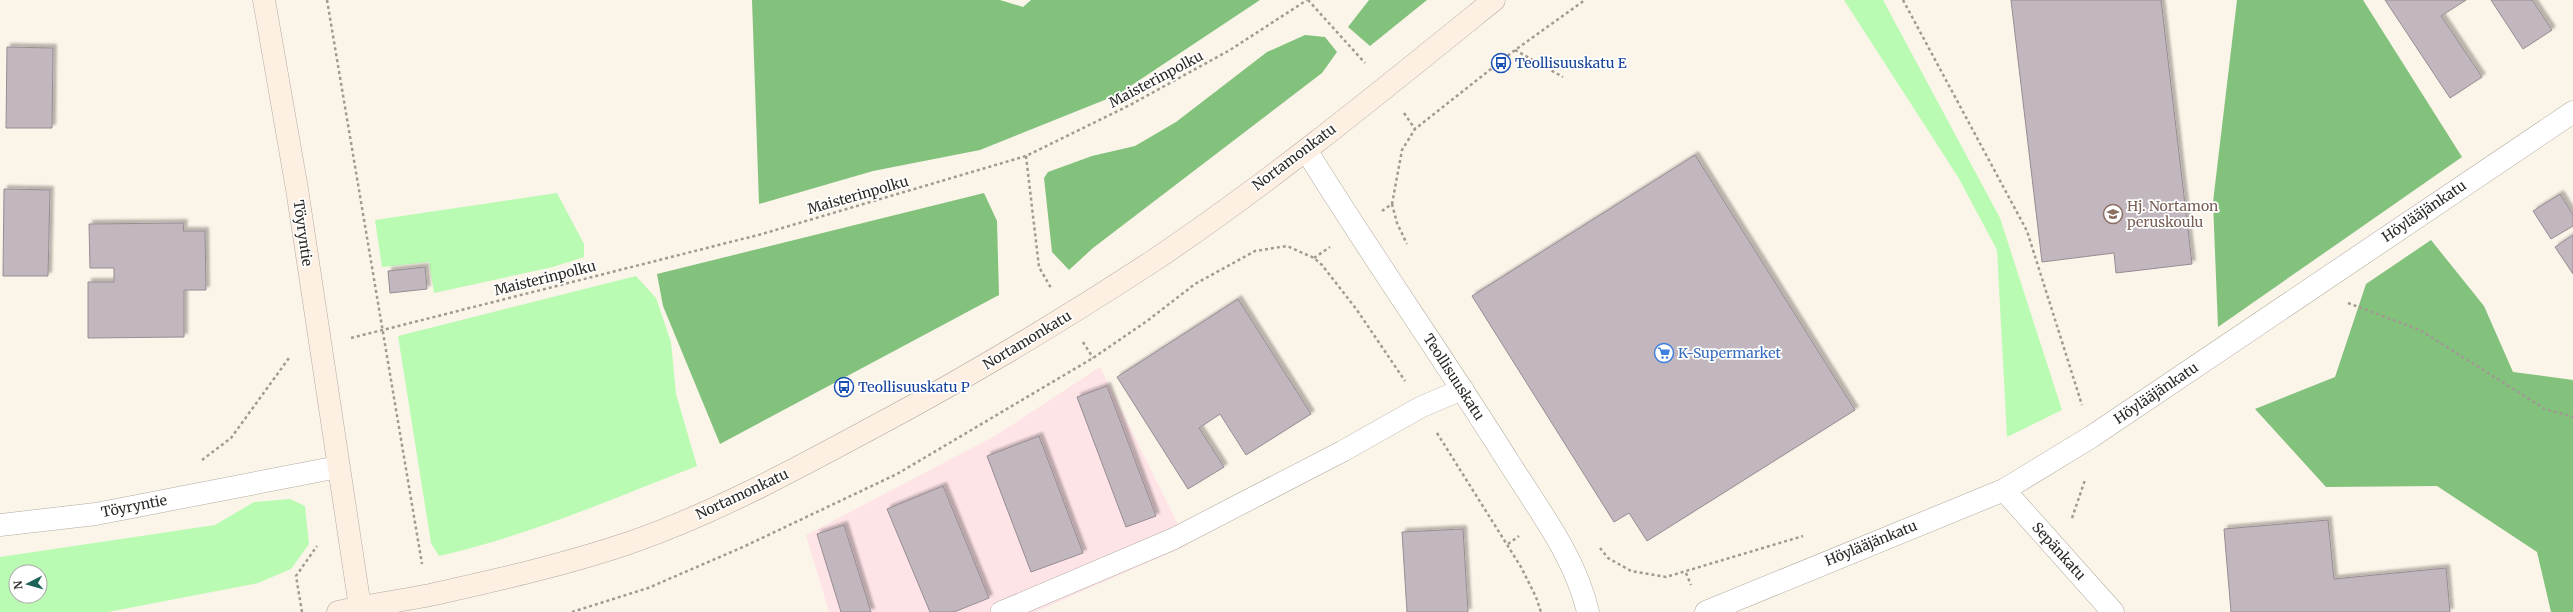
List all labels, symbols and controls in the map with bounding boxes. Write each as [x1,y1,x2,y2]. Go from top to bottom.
street label: Maisterinpolku [1106,46,1206,111]
bus stop icon: Teollisuuskatu E [1490,52,1512,74]
place label: Teollisuuskatu E [1515,54,1627,72]
street label: Nortamonkatu [1249,120,1340,194]
street label: Maisterinpolku [805,172,911,218]
street label: Höylääjänkatu [2378,176,2470,246]
place label: Hj. Nortamon peruskoulu [2127,197,2218,231]
street label: Töyryntie [289,199,317,267]
school or university icon: Hj. Nortamon peruskoulu [2102,203,2124,225]
street label: Maisterinpolku [492,257,598,299]
street label: Nortamonkatu [979,306,1075,373]
street label: Teollisuuskatu [1419,330,1489,424]
supermarket icon: K-Supermarket [1653,342,1675,364]
place label: K-Supermarket [1678,344,1781,362]
street label: Höylääjänkatu [2110,358,2202,428]
bus stop icon: Teollisuuskatu P [833,376,855,398]
place label: Teollisuuskatu P [858,378,970,396]
street label: Nortamonkatu [693,465,791,523]
street label: Töyryntie [100,491,168,521]
street label: Höylääjänkatu [1822,516,1920,570]
street label: Sepänkatu [2028,518,2090,584]
north arrow [8,564,48,604]
text: N [11,580,25,590]

